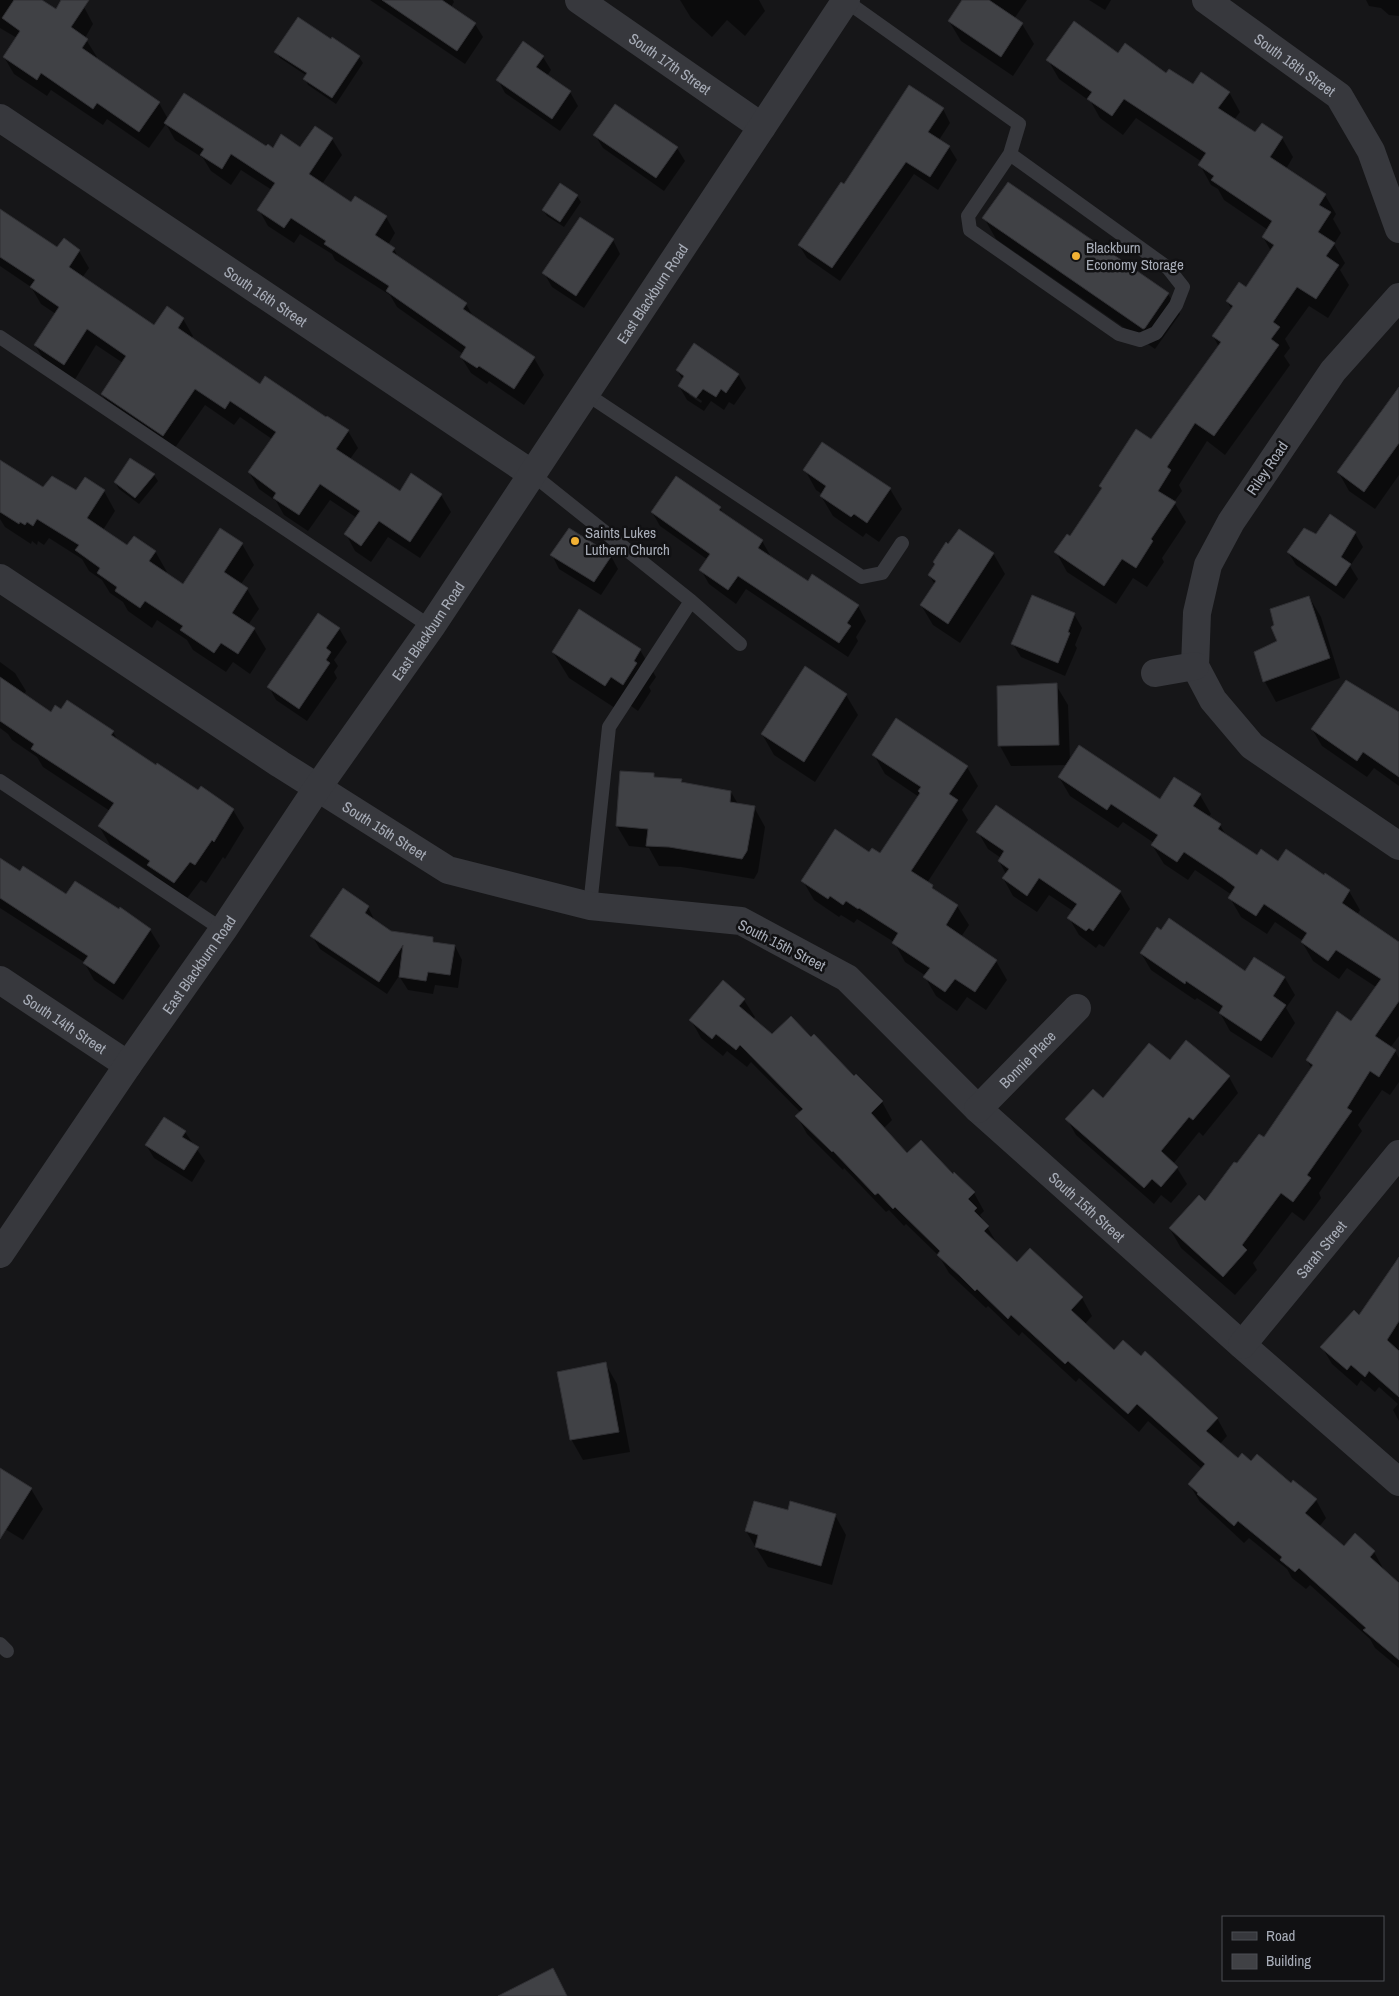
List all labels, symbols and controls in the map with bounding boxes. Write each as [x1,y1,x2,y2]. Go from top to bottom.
street label: South 17th Street [625,27,716,100]
street label: South 18th Street [1250,28,1341,101]
place label: Blackburn Economy Storage [1086,237,1184,275]
street label: East Blackburn Road [611,239,693,347]
marker: Blackburn Economy Storage [1070,250,1082,262]
street label: South 16th Street [220,261,312,332]
street label: Riley Road [1241,437,1293,499]
place label: Saints Lukes Luthern Church [585,522,670,560]
marker: Saints Lukes Luthern Church [569,535,581,547]
street label: East Blackburn Road [386,577,469,684]
street label: South 15th Street [339,796,431,865]
street label: East Blackburn Road [157,911,240,1018]
street label: South 15th Street [735,914,830,976]
street label: South 14th Street [19,988,111,1059]
street label: Bonnie Place [994,1025,1060,1093]
street label: South 15th Street [1044,1167,1130,1247]
street label: Sarah Street [1291,1215,1351,1283]
legend [1222,1916,1384,1981]
text: Road [1266,1925,1295,1946]
text: Building [1266,1950,1311,1971]

